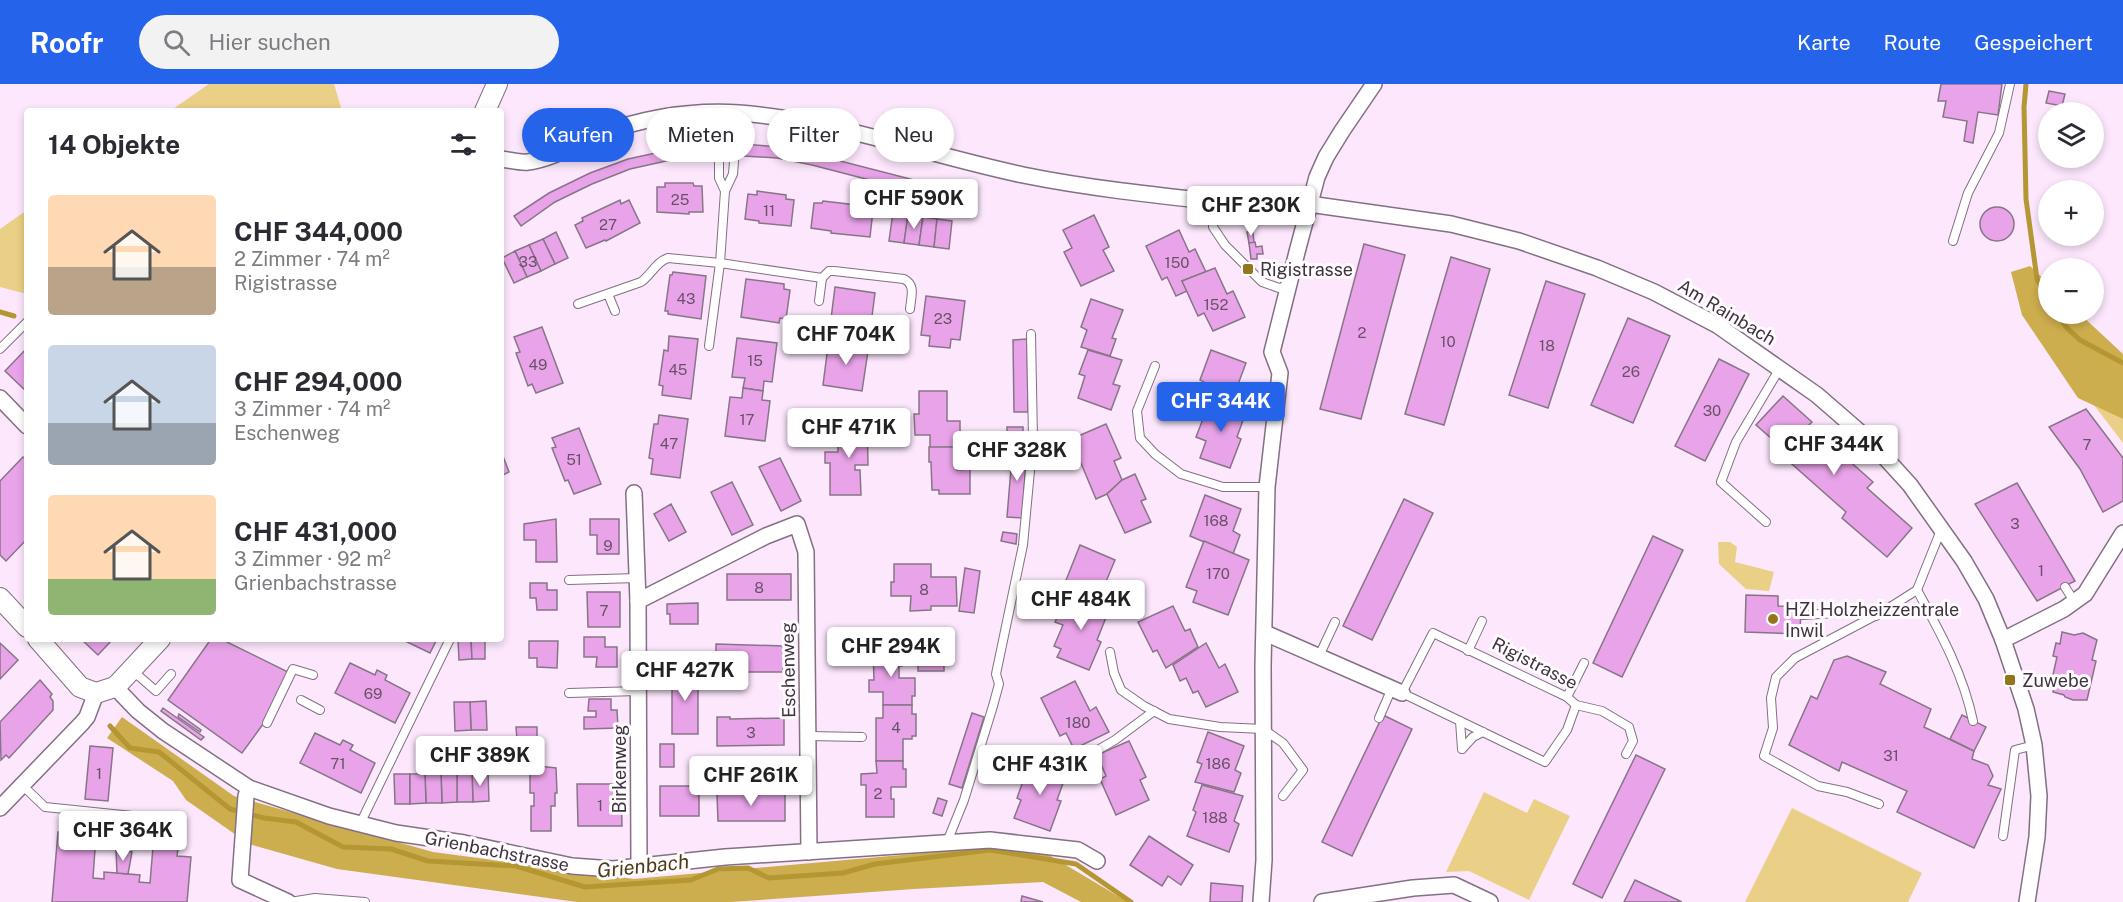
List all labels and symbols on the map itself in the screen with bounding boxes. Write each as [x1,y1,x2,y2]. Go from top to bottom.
pin: CHF 590K [852,179,976,230]
pin: CHF 230K [1189,186,1313,237]
house number: 25 [671,191,689,208]
house number: 11 [763,202,775,219]
house number: 27 [599,216,617,233]
house number: 33 [519,253,537,270]
house number: 150 [1165,254,1189,271]
place label: Rigistrasse [1260,259,1353,280]
marker: Rigistrasse [1241,262,1255,276]
street label: Am Rainbach [1674,275,1780,349]
house number: 43 [677,290,695,307]
house number: 152 [1204,296,1228,313]
house number: 23 [934,310,952,327]
pin: CHF 704K [784,315,908,366]
house number: 2 [1358,324,1367,341]
house number: 10 [1440,333,1456,350]
house number: 18 [1539,337,1555,354]
house number: 15 [747,352,763,369]
house number: 49 [529,356,547,373]
house number: 45 [669,361,687,378]
house number: 26 [1622,363,1640,380]
pin: CHF 344K [1159,382,1283,433]
house number: 30 [1703,402,1721,419]
pin: CHF 471K [787,408,911,459]
house number: 17 [739,411,755,428]
pin: CHF 344K [1772,425,1896,476]
pin: CHF 328K [955,431,1079,482]
house number: 47 [660,435,678,452]
house number: 7 [2082,436,2092,453]
house number: 51 [566,451,582,468]
house number: 168 [1203,512,1229,529]
house number: 3 [2010,515,2020,532]
house number: 9 [603,537,613,554]
house number: 1 [2038,562,2044,579]
house number: 170 [1206,565,1230,582]
house number: 8 [754,579,764,596]
pin: CHF 484K [1019,580,1143,631]
house number: 8 [919,581,929,598]
place label: HZI Holzheizzentrale Inwil [1785,599,1959,641]
house number: 7 [599,602,609,619]
marker: HZI Holzheizzentrale Inwil [1766,612,1780,626]
street label: Eschenweg [777,622,799,718]
pin: CHF 294K [829,627,953,678]
street label: Rigistrasse [1489,633,1581,693]
pin: CHF 427K [623,651,747,702]
place label: Zuwebe [2022,670,2089,691]
marker: Zuwebe [2003,673,2017,687]
house number: 69 [364,685,382,702]
house number: 180 [1066,714,1090,731]
house number: 4 [891,719,901,736]
house number: 3 [746,724,756,741]
street label: Birkenweg [609,725,630,813]
pin: CHF 389K [418,736,542,787]
pin: CHF 431K [978,745,1102,796]
house number: 31 [1883,747,1899,764]
house number: 71 [330,755,346,772]
house number: 186 [1205,755,1231,772]
pin: CHF 261K [689,756,813,807]
house number: 1 [96,765,102,782]
house number: 2 [874,785,883,802]
house number: 1 [597,797,603,814]
house number: 188 [1202,809,1228,826]
pin: CHF 364K [61,811,185,862]
street label: Grienbachstrasse [423,827,571,875]
water label: Grienbach [596,849,690,883]

